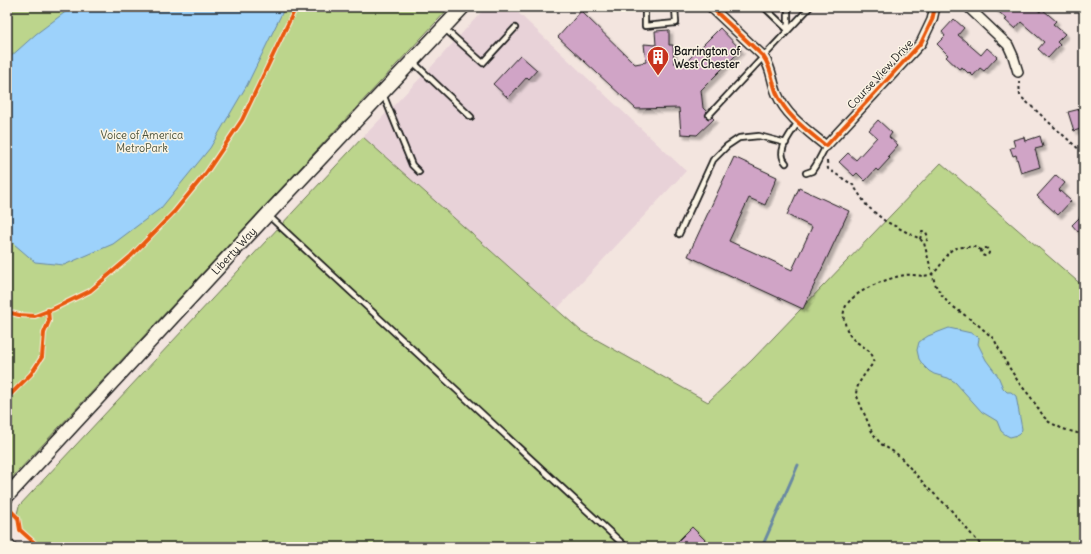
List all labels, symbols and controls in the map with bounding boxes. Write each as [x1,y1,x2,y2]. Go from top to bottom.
street label: Course View Drive [844,36,916,112]
building icon: Barrington of West Chester [645,44,671,77]
place label: Barrington of West Chester [674,44,740,71]
park label: Voice of America MetroPark [101,128,183,155]
street label: Liberty Way [208,224,259,278]

